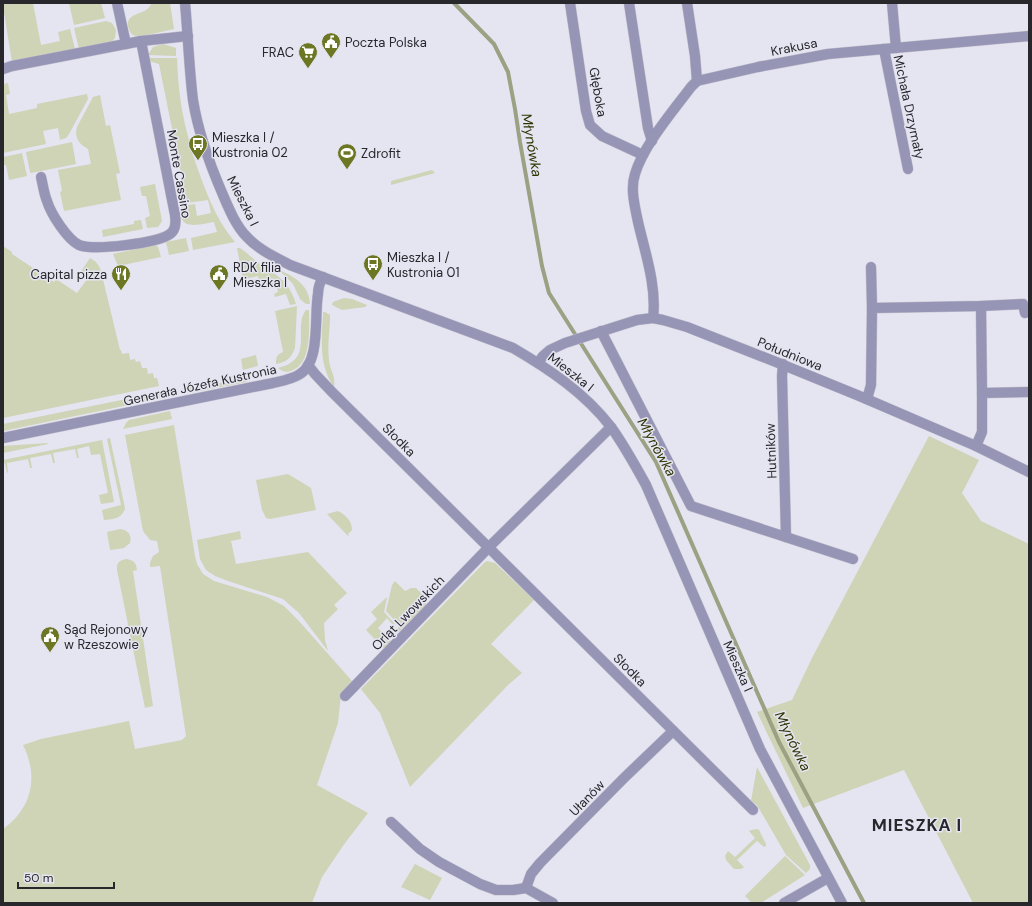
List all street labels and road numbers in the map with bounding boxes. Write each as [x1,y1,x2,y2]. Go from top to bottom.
street label: Krakusa [769,34,819,60]
street label: Michała Drzymały [890,53,928,161]
street label: Głęboka [585,66,611,118]
street label: Monte Cassino [163,128,195,220]
street label: Mieszka I [223,173,263,229]
street label: Południowa [755,333,825,375]
street label: Mieszka I [544,349,598,395]
street label: Generała Józefa Kustronia [122,360,278,410]
street label: Słodka [379,420,419,460]
street label: Hutników [762,423,780,479]
street label: Orląt Lwowskich [368,572,448,654]
street label: Mieszka I [719,638,757,694]
street label: Słodka [610,650,650,690]
street label: Ułanów [566,776,608,820]

